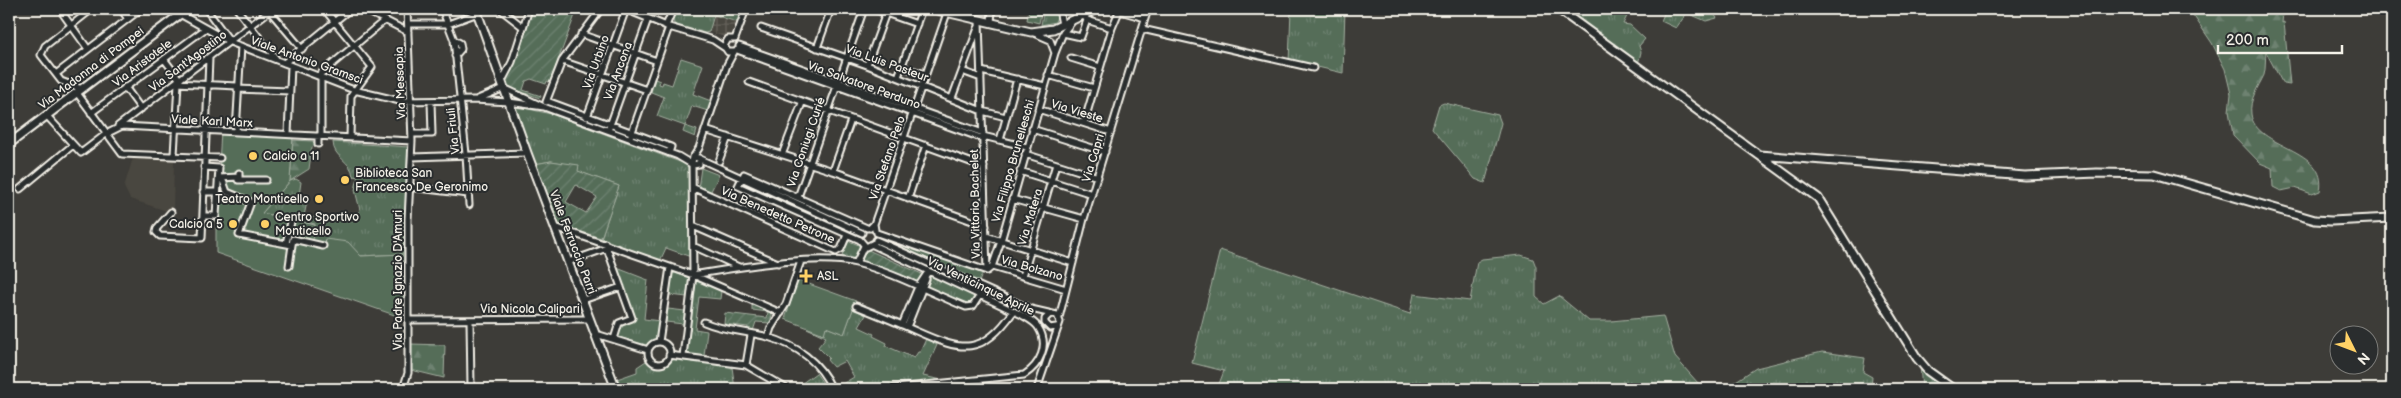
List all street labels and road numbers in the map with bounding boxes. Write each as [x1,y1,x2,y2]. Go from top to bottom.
street label: Via Madonna di Pompei [36,24,147,113]
street label: Via Sant'Agostino [147,27,230,95]
street label: Viale Antonio Gramsci [248,33,365,88]
street label: Via Urbino [580,33,613,91]
street label: Via Aristotele [110,36,175,91]
street label: Via Ancona [601,40,636,102]
street label: Via Luis Pasteur [843,42,931,86]
street label: Via Messapia [392,46,409,120]
street label: Via Salvatore Perduno [805,58,923,113]
street label: Via Coniugi Curié [784,95,829,189]
street label: Via Vieste [1049,96,1105,126]
street label: Via Filippo Brunelleschi [989,98,1038,224]
street label: Via Friuli [444,107,463,155]
street label: Viale Karl Marx [171,112,254,131]
street label: Via Stefano Pelo [866,114,909,202]
street label: Via Capri [1079,132,1108,184]
street label: Via Vittorio Bachelet [967,149,984,259]
street label: Via Benedetto Petrone [718,184,837,247]
street label: Via Matera [1015,187,1046,247]
street label: Viale Ferruccio Parri [546,188,599,296]
street label: Via Padre Ignazio D'Amuri [391,210,406,350]
street label: Via Bolzano [999,252,1065,285]
street label: Via Venticinque Aprile [925,254,1037,319]
street label: Via Nicola Calipari [480,302,580,317]

